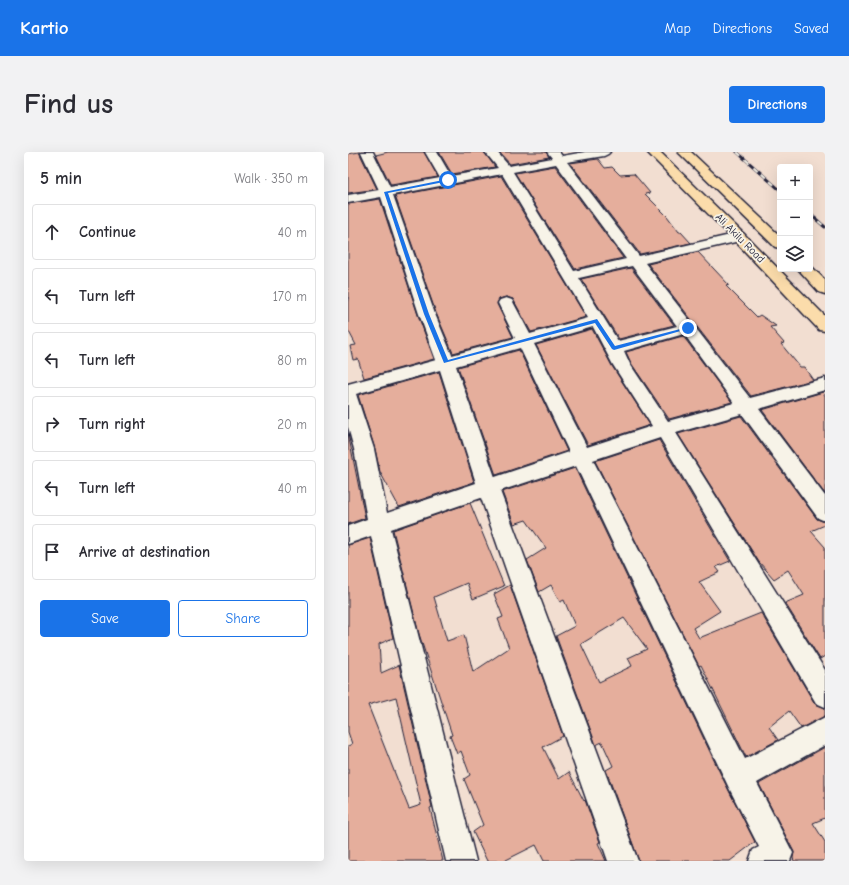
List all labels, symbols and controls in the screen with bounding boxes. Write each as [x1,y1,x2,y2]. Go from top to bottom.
text: Kartio [20,17,69,39]
text: Map [664,20,691,37]
text: Directions [713,20,772,37]
text: Saved [794,20,829,37]
button: Directions [729,86,825,123]
text: Find us [24,88,113,120]
map controls [777,164,813,272]
button: + [777,164,813,200]
text: 5 min [40,169,82,188]
text: Walk · 350 m [234,171,308,186]
route start [439,171,457,189]
button: − [777,200,813,236]
street label: Ali Akilu Road [713,211,768,266]
icon: ahead [41,221,63,243]
text: Continue [79,223,136,241]
text: 40 m [278,225,307,240]
button: layers [777,236,813,272]
icon: left [41,285,63,307]
text: Turn left [79,287,135,305]
text: 170 m [273,289,307,304]
route end [679,319,697,337]
icon: left [41,349,63,371]
text: Turn left [79,351,135,369]
text: 80 m [277,353,307,368]
icon: right [41,413,63,435]
text: Turn right [79,415,145,433]
text: 20 m [277,417,307,432]
icon: left [41,477,63,499]
text: Turn left [79,479,135,497]
text: 40 m [278,481,307,496]
icon: arrive [41,541,63,563]
text: Arrive at destination [79,543,210,561]
button: Save [40,600,170,637]
button: Share [178,600,308,637]

